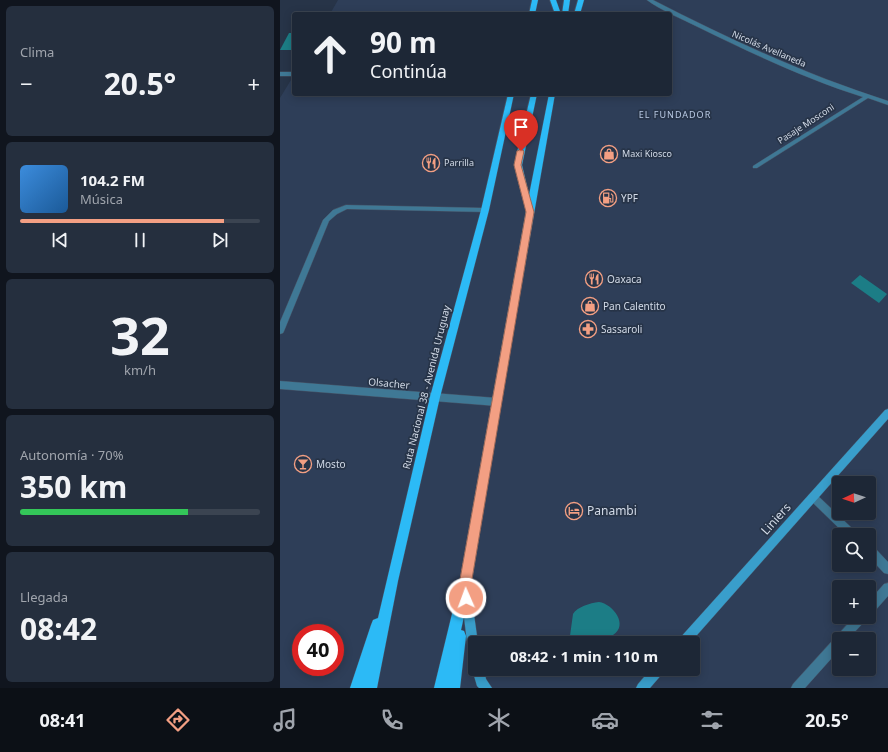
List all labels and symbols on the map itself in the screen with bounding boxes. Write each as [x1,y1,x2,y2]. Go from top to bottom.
street label: Nicolás Avellaneda [730,27,808,70]
street label: Pasaje Mosconi [775,100,837,147]
district label: EL FUNDADOR [639,108,711,121]
pin [504,110,538,151]
shop icon: Maxi Kiosco [599,144,619,164]
place label: Maxi Kiosco [622,147,672,160]
restaurant icon: Parrilla [421,153,441,173]
place label: Parrilla [444,156,474,169]
fuel station icon: YPF [598,188,618,208]
place label: YPF [621,191,638,205]
restaurant icon: Oaxaca [584,269,604,289]
place label: Oaxaca [607,272,642,286]
shop icon: Pan Calentito [580,296,600,316]
place label: Pan Calentito [603,299,666,313]
street label: Ruta Nacional 38 - Avenida Uruguay [399,303,453,470]
pharmacy icon: Sassaroli [578,319,598,339]
place label: Sassaroli [601,322,642,336]
street label: Olsacher [368,374,410,392]
bar icon: Mosto [293,454,313,474]
place label: Mosto [316,457,346,471]
north arrow [832,476,876,520]
street label: Liniers [757,499,795,538]
hotel icon: Panambi [564,501,584,521]
place label: Panambi [587,502,637,519]
position arrow [445,577,487,619]
speed limit sign: 40 [292,624,344,676]

